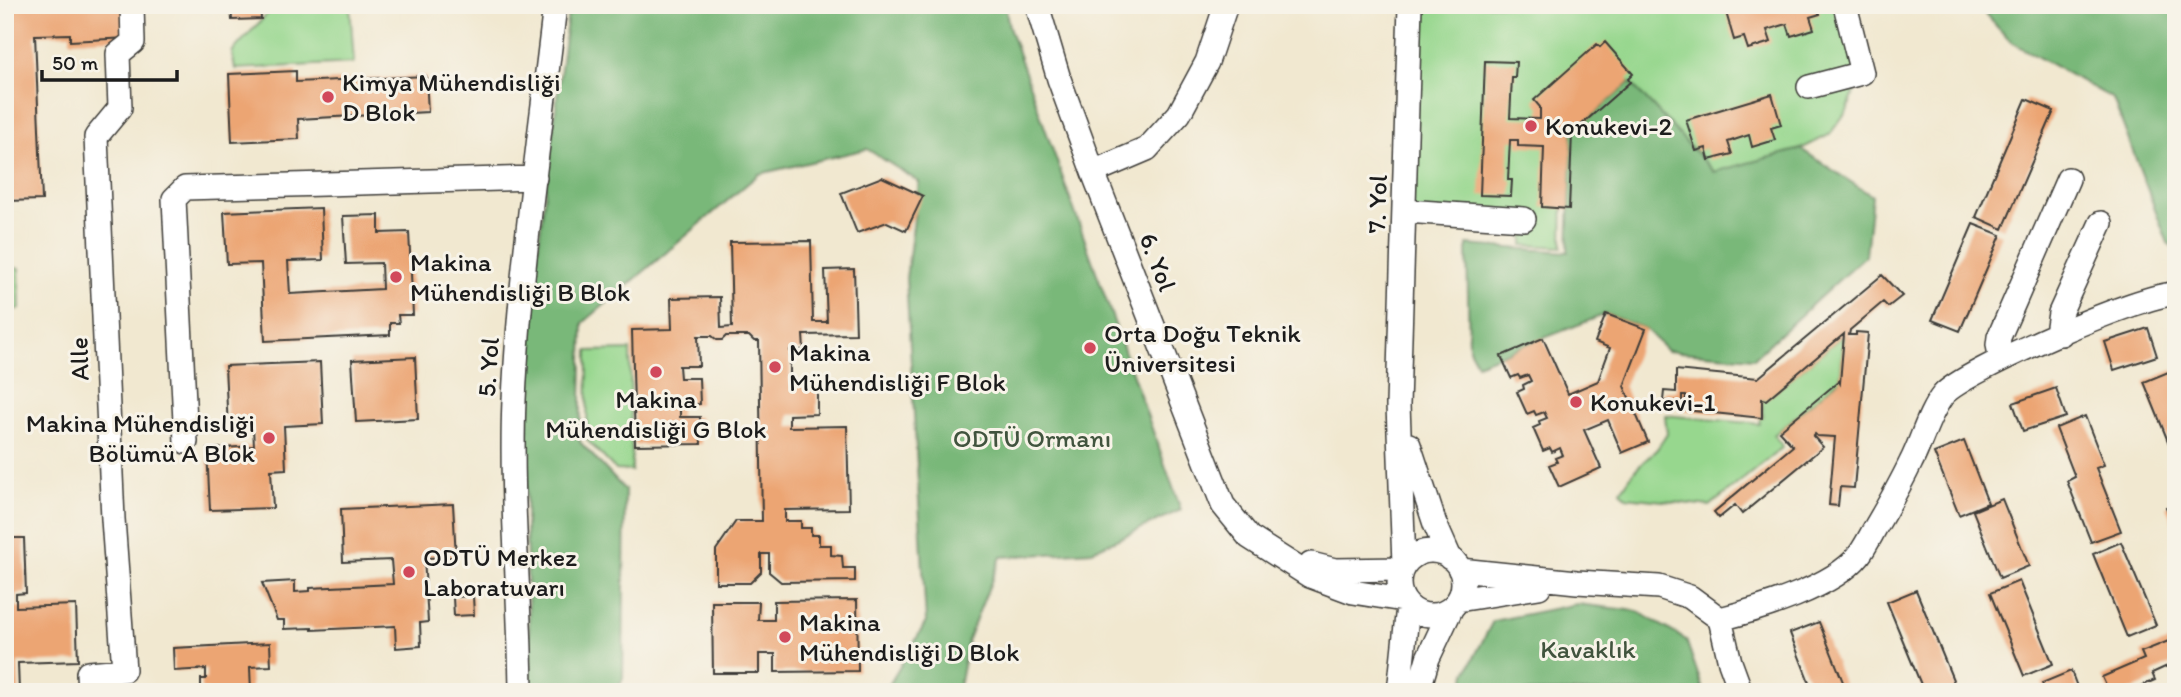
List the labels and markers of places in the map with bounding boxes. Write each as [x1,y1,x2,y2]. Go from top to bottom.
place label: Kimya Mühendisliği D Blok [342,66,561,128]
marker: Kimya Mühendisliği D Blok [320,89,336,105]
place label: Konukevi-2 [1545,110,1673,142]
marker: Konukevi-2 [1523,118,1539,134]
place label: Makina Mühendisliği B Blok [410,246,630,308]
marker: Makina Mühendisliği B Blok [388,269,404,285]
place label: Orta Doğu Teknik Üniversitesi [1104,317,1301,379]
place label: Makina Mühendisliği F Blok [789,336,1006,398]
marker: Orta Doğu Teknik Üniversitesi [1082,340,1098,356]
marker: Makina Mühendisliği F Blok [767,359,783,375]
marker: Makina Mühendisliği G Blok [648,364,664,380]
place label: Makina Mühendisliği G Blok [545,383,767,445]
place label: Konukevi-1 [1590,386,1716,418]
marker: Konukevi-1 [1568,394,1584,410]
place label: Makina Mühendisliği Bölümü A Blok [26,407,256,469]
marker: Makina Mühendisliği Bölümü A Blok [261,430,277,446]
place label: ODTÜ Merkez Laboratuvarı [423,541,577,603]
marker: ODTÜ Merkez Laboratuvarı [401,564,417,580]
place label: Makina Mühendisliği D Blok [799,606,1020,668]
marker: Makina Mühendisliği D Blok [777,629,793,645]

